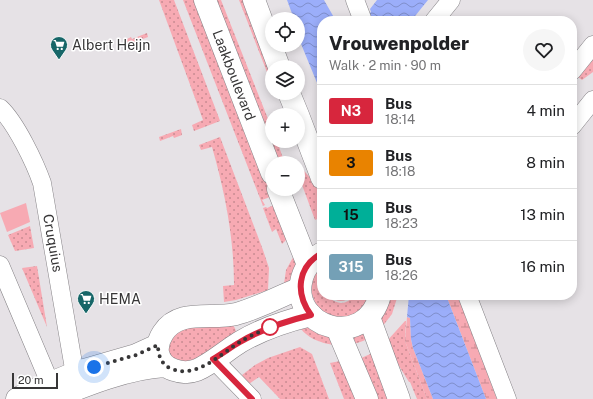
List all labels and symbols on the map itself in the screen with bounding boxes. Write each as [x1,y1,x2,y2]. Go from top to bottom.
street label: Laakboulevard [209,27,259,123]
supermarket icon: Albert Heijn [49,35,69,60]
place label: Albert Heijn [72,37,150,53]
street label: Cruquius [40,213,66,273]
supermarket icon: HEMA [76,289,96,314]
place label: HEMA [99,291,141,307]
unlabelled marker [261,318,279,336]
your location [84,357,104,377]
scale bar [12,371,58,390]

